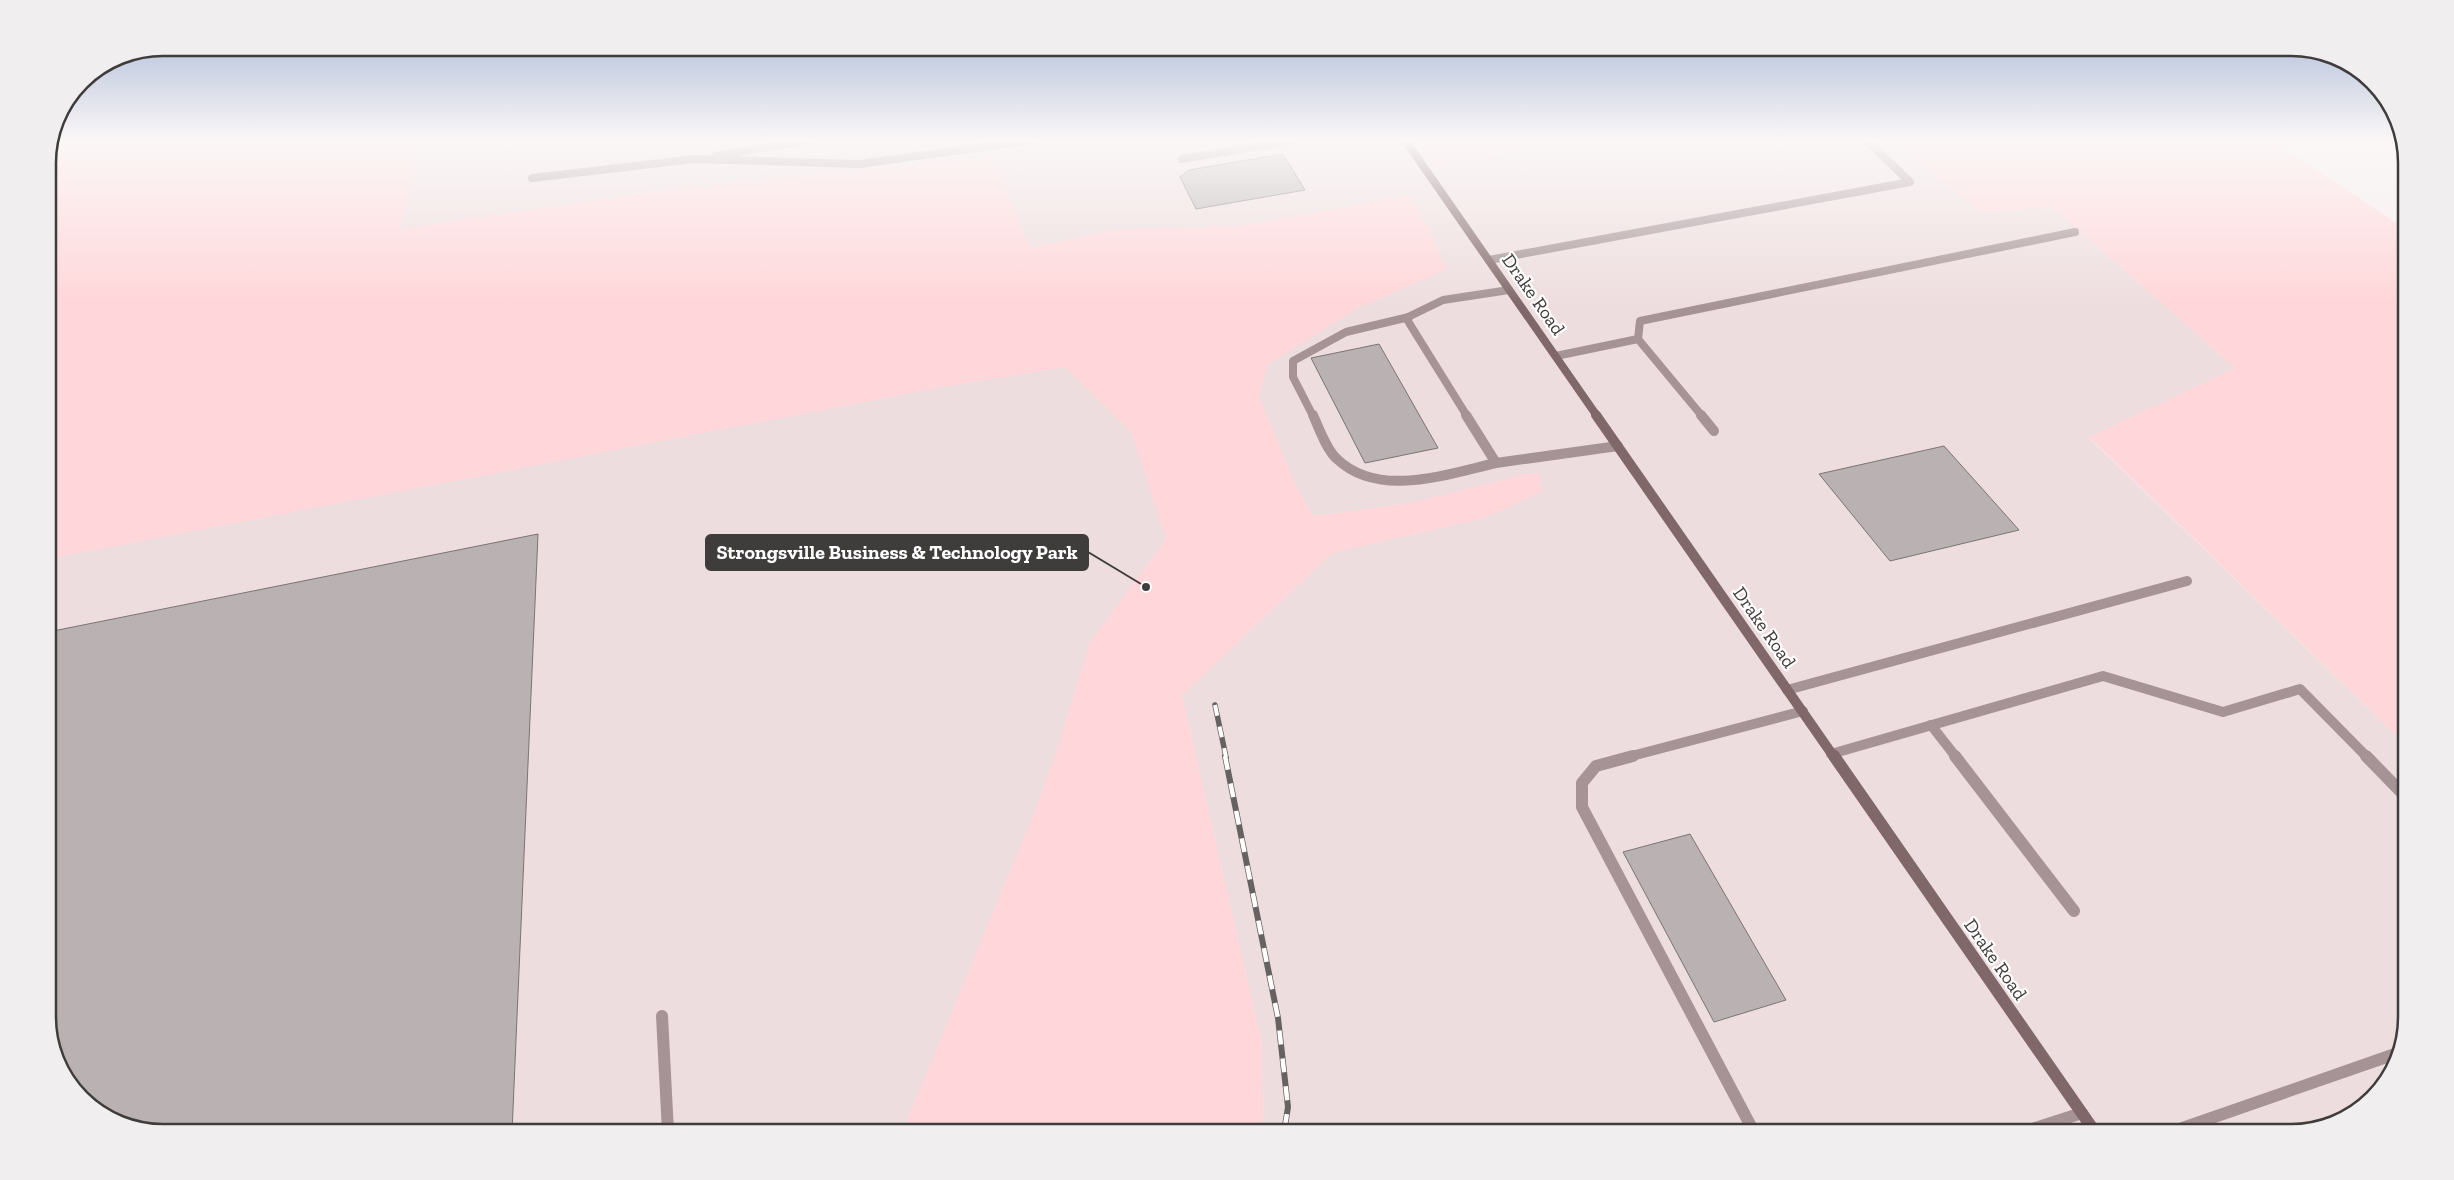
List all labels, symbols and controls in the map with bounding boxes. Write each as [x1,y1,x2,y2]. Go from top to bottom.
street label: Drake Road [1497,249,1570,340]
callout: Strongsville Business & Technology Park [706,535,1088,570]
text: Strongsville Business & Technology Park [716,540,1078,564]
street label: Drake Road [1728,582,1801,673]
street label: Drake Road [1959,914,2032,1005]

